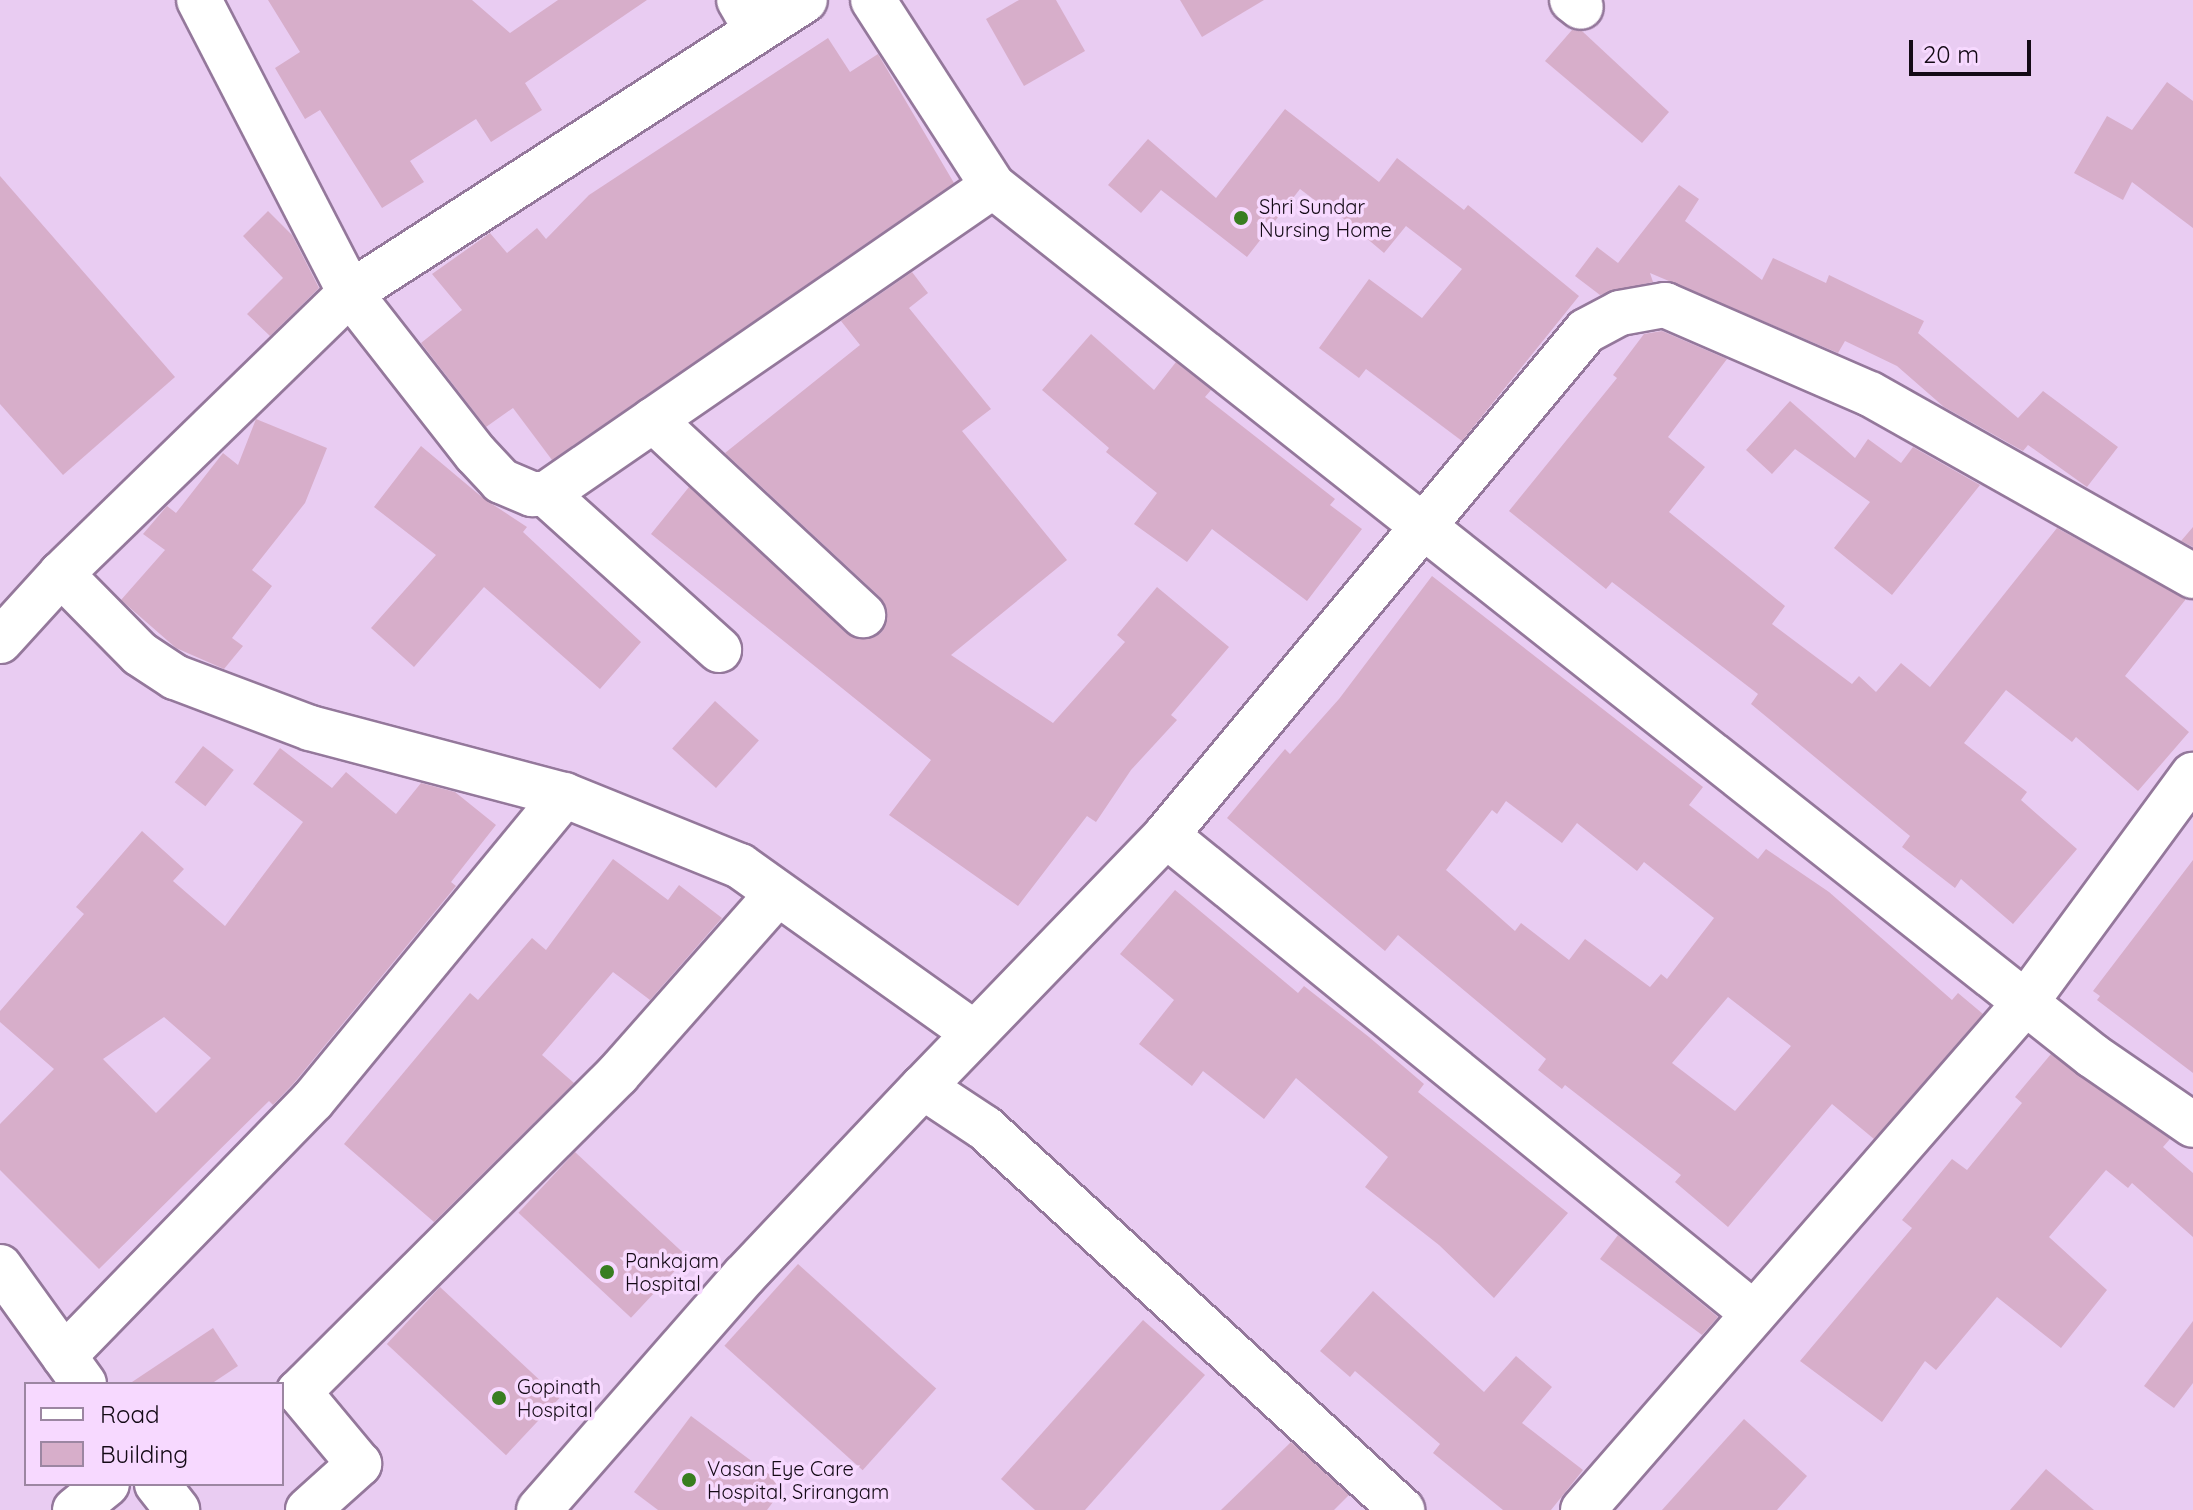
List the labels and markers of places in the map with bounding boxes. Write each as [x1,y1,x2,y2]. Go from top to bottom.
place label: Shri Sundar Nursing Home [1259,194,1392,241]
marker: Shri Sundar Nursing Home [1230,207,1252,229]
place label: Pankajam Hospital [625,1248,719,1295]
marker: Pankajam Hospital [596,1261,618,1283]
place label: Gopinath Hospital [517,1374,601,1421]
marker: Gopinath Hospital [488,1387,510,1409]
place label: Vasan Eye Care Hospital, Srirangam [707,1456,889,1503]
marker: Vasan Eye Care Hospital, Srirangam [678,1469,700,1491]

